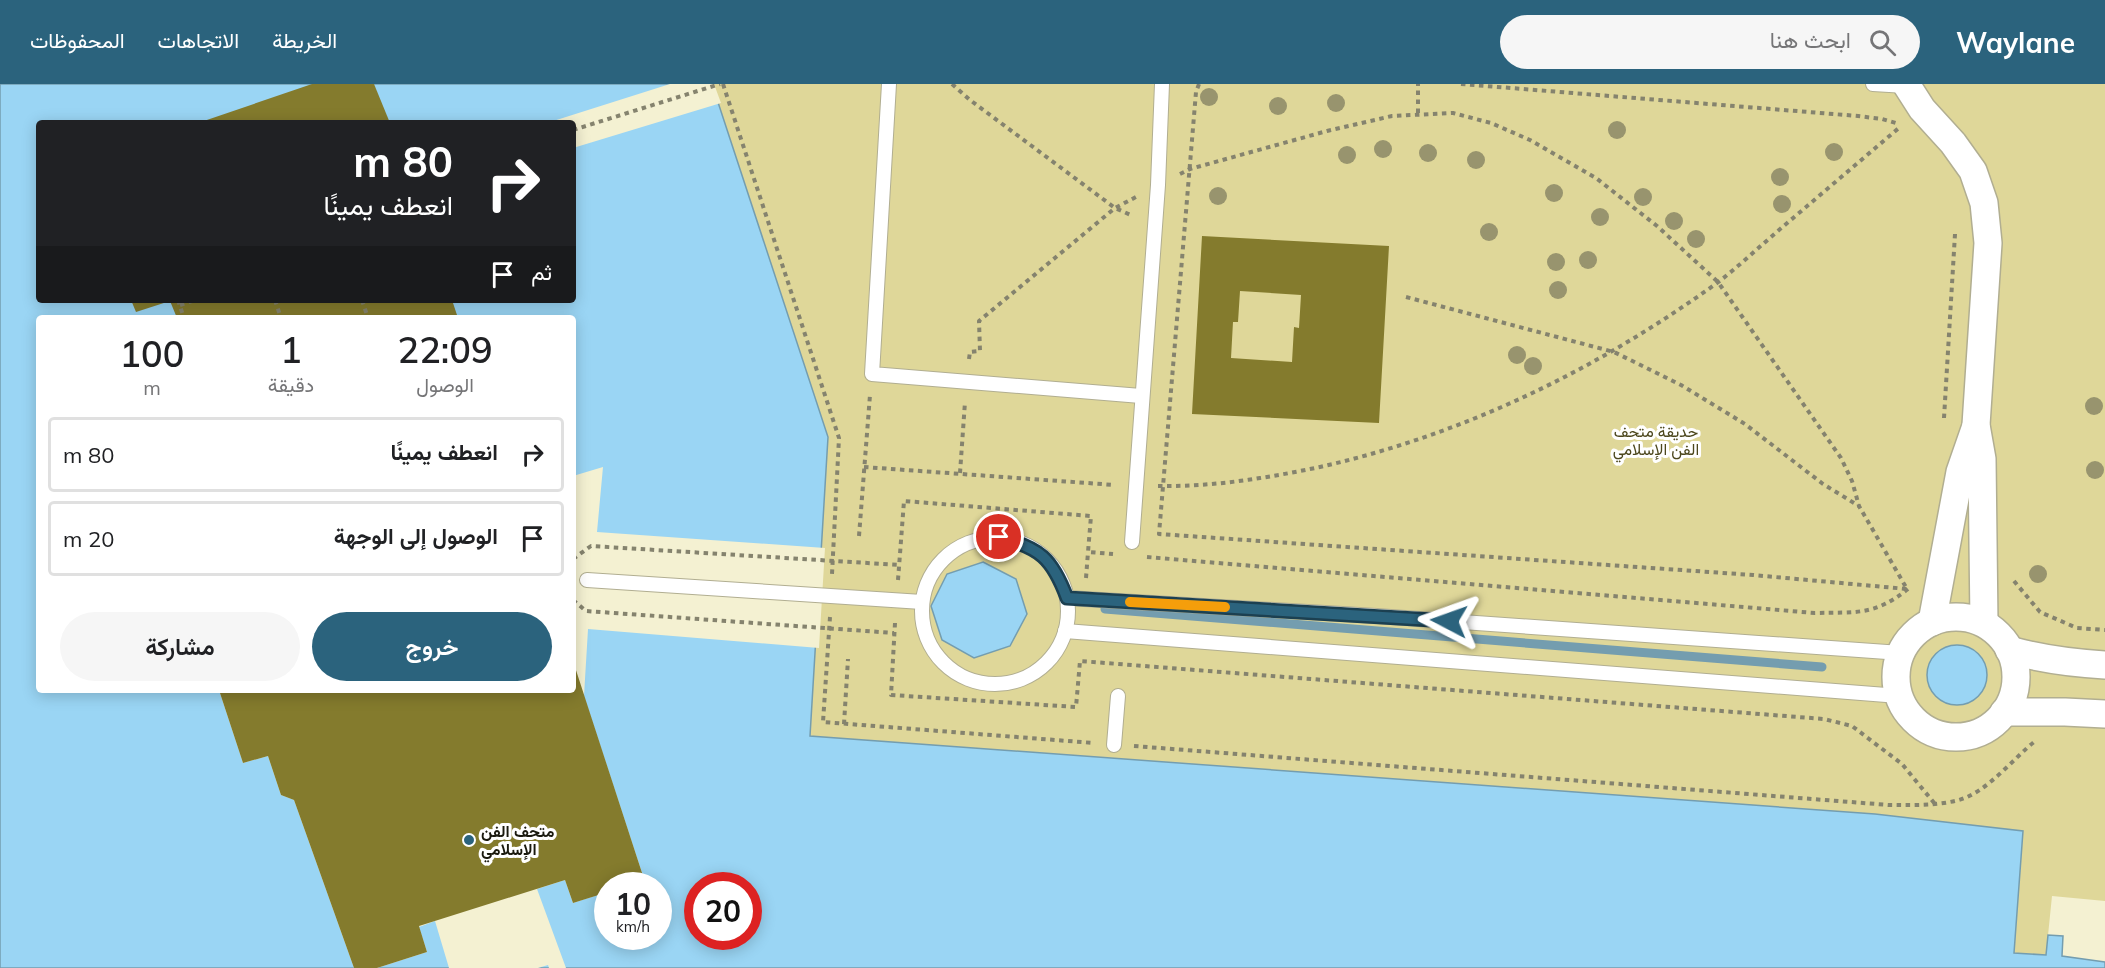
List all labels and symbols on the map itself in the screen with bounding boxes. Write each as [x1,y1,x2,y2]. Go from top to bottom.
park label: حديقة متحف الفن الإسلامي [1613,421,1699,463]
pin [973,511,1024,562]
position arrow [1417,589,1481,653]
place label: متحف الفن الإسلامي [481,821,555,863]
marker: متحف الفن الإسلامي [462,833,476,847]
speed limit sign: 20 [684,872,762,950]

